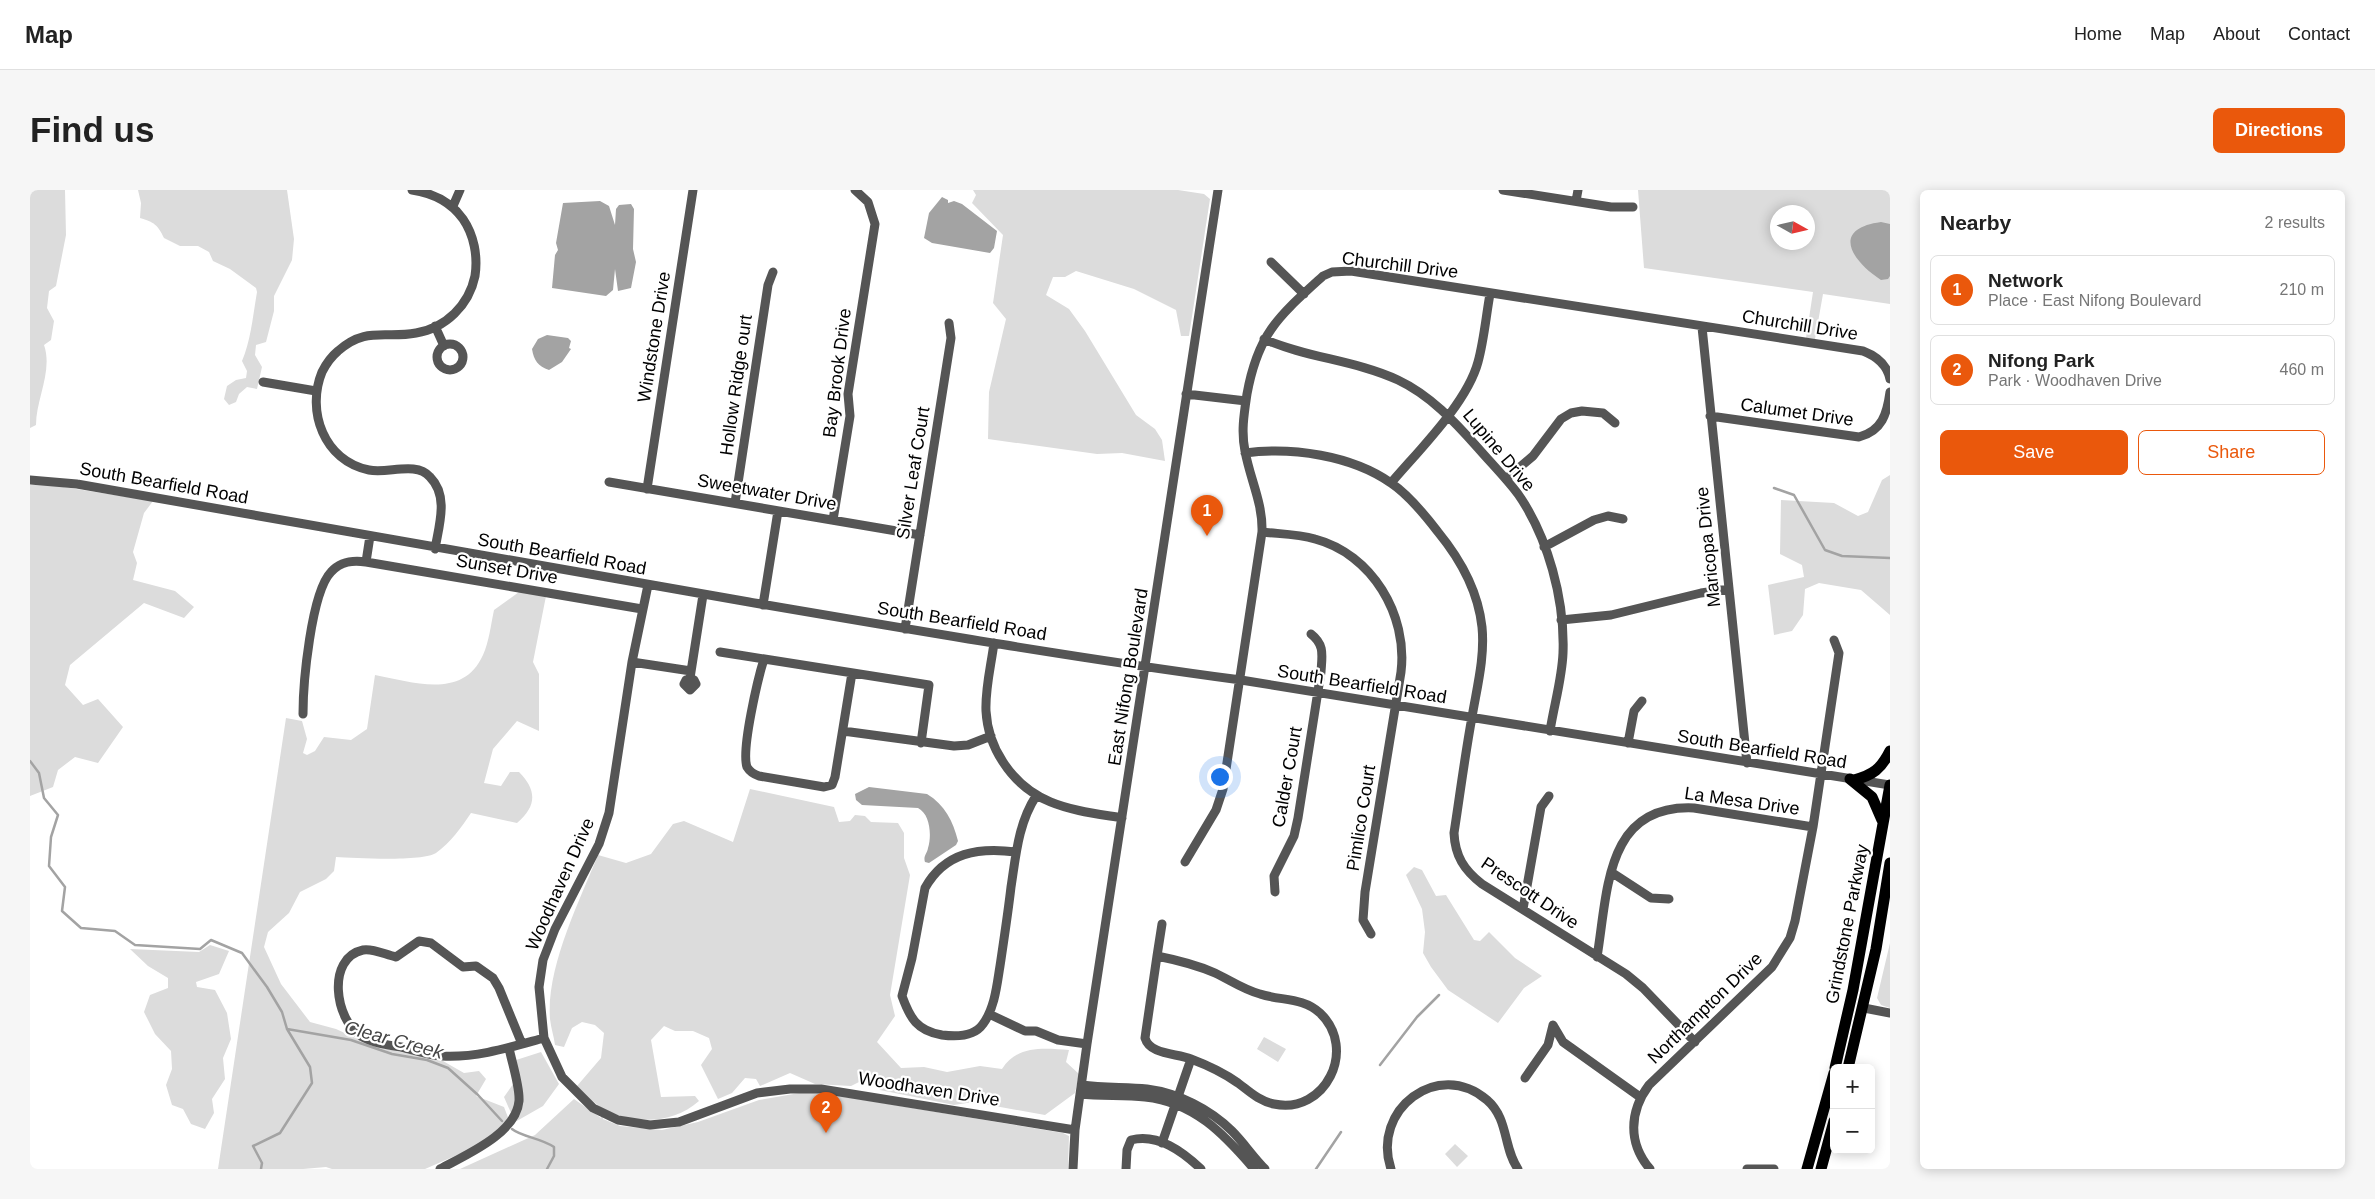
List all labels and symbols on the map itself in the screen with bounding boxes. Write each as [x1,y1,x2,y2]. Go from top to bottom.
north arrow [1770,205,1815,250]
street label: Churchill Drive [1341,248,1459,282]
street label: Windstone Drive [634,270,674,404]
street label: Churchill Drive [1741,306,1859,344]
street label: Bay Brook Drive [819,307,855,439]
street label: Hollow Ridge ourt [716,313,756,457]
street label: Calumet Drive [1739,394,1855,430]
street label: Silver Leaf Court [893,405,933,541]
street label: Lupine Drive [1459,405,1539,495]
street label: South Bearfield Road [78,458,250,508]
street label: Sweetwater Drive [696,470,838,514]
street label: Maricopa Drive [1692,486,1724,608]
pin: 1 [1191,495,1223,536]
street label: South Bearfield Road [476,529,648,579]
street label: Sunset Drive [455,550,559,588]
street label: East Nifong Boulevard [1104,587,1152,767]
street label: South Bearfield Road [876,598,1048,644]
street label: South Bearfield Road [1276,661,1448,707]
street label: Calder Court [1268,725,1306,829]
street label: South Bearfield Road [1676,726,1848,772]
your location [1207,764,1233,790]
street label: Pimlico Court [1343,764,1379,872]
street label: La Mesa Drive [1683,783,1801,819]
street label: Woodhaven Drive [522,815,598,953]
street label: Grindstone Parkway [1822,843,1872,1005]
street label: Prescott Drive [1478,853,1582,933]
street label: Northampton Drive [1644,948,1766,1068]
water label: Clear Creek [342,1016,447,1063]
street label: Woodhaven Drive [857,1068,1001,1110]
pin: 2 [810,1092,842,1133]

